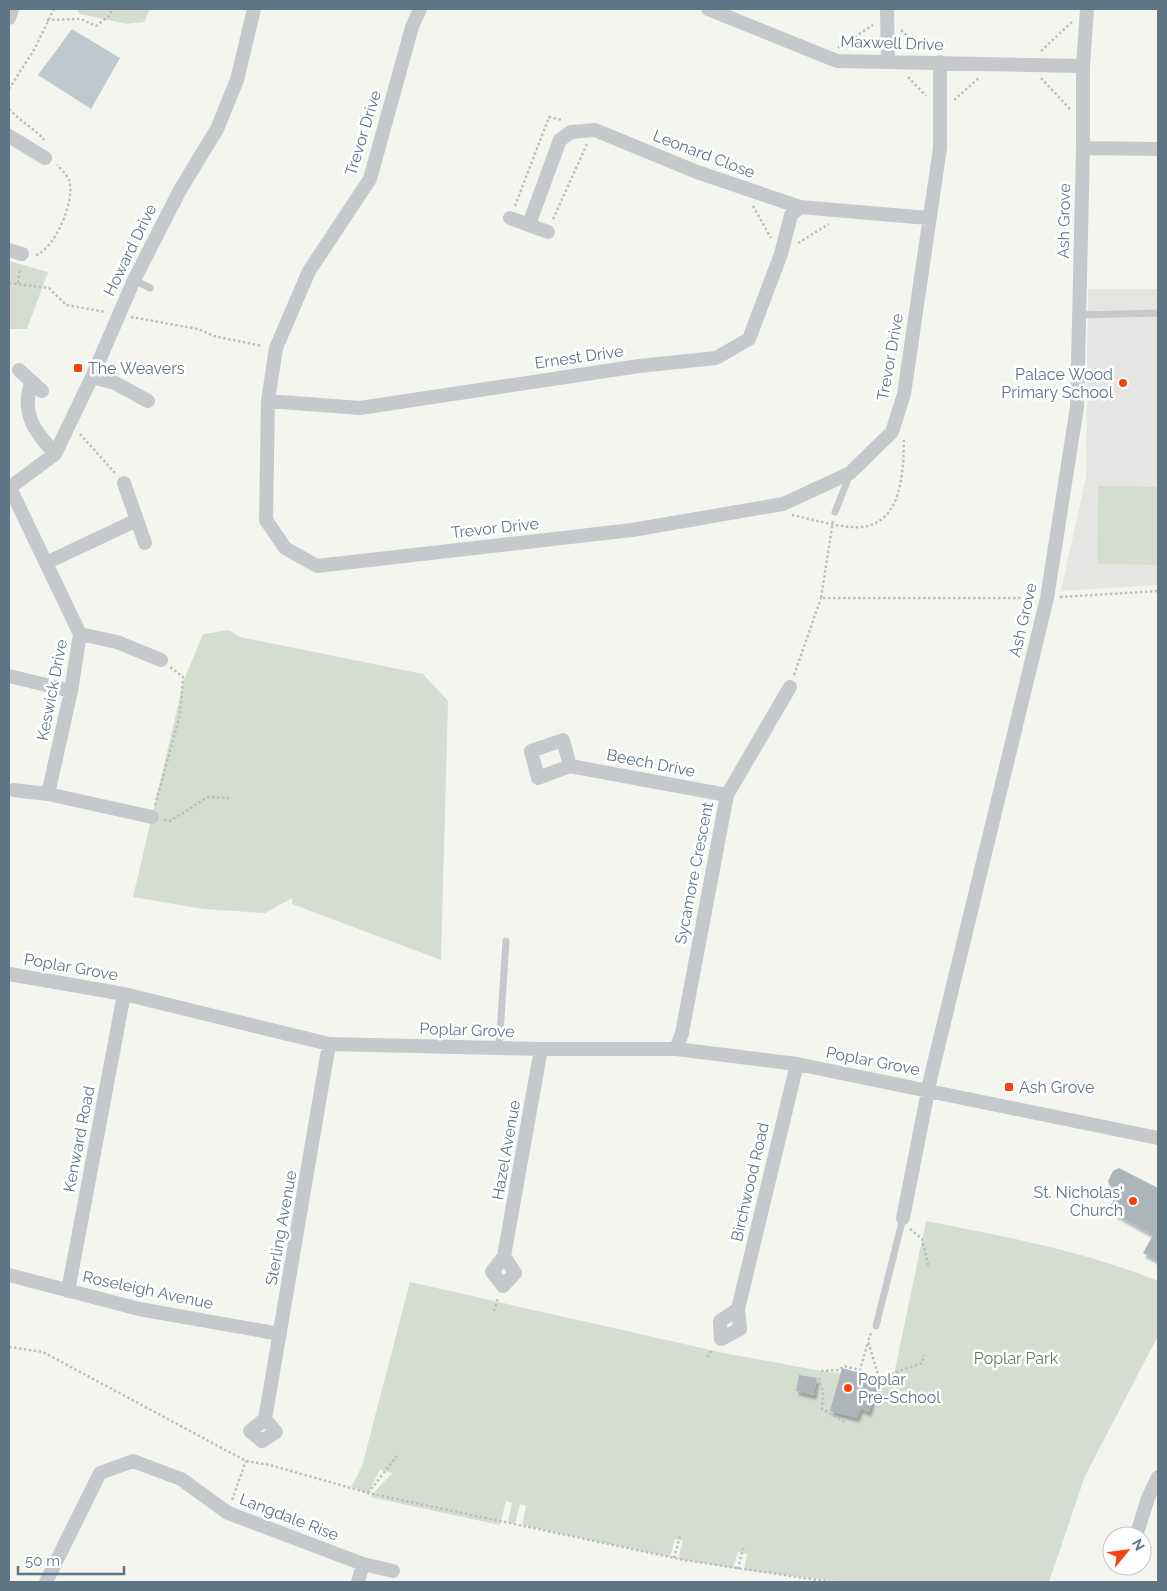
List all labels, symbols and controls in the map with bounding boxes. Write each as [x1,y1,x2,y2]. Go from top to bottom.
street label: Maxwell Drive [840,32,944,54]
street label: Trevor Drive [341,88,385,178]
street label: Leonard Close [650,126,758,182]
street label: Ash Grove [1054,183,1074,259]
street label: Howard Drive [100,201,160,299]
street label: Trevor Drive [873,312,907,402]
street label: Ernest Drive [533,341,625,373]
place label: The Weavers [88,359,185,378]
marker: The Weavers [72,362,84,374]
place label: Palace Wood Primary School [1001,365,1114,402]
marker: Palace Wood Primary School [1117,377,1129,389]
street label: Trevor Drive [450,514,540,542]
street label: Ash Grove [1005,581,1041,659]
street label: Keswick Drive [33,638,71,742]
street label: Beech Drive [605,745,697,781]
street label: Sycamore Crescent [671,800,717,946]
street label: Poplar Grove [22,949,120,985]
street label: Poplar Grove [419,1019,515,1041]
street label: Poplar Grove [824,1043,922,1079]
place label: Ash Grove [1019,1078,1095,1097]
marker: Ash Grove [1003,1081,1015,1093]
street label: Kenward Road [59,1084,99,1194]
street label: Hazel Avenue [488,1099,524,1201]
street label: Birchwood Road [727,1121,773,1243]
street label: Sterling Avenue [262,1169,300,1287]
place label: St. Nicholas' Church [1034,1183,1123,1220]
marker: St. Nicholas' Church [1127,1195,1139,1207]
street label: Roseleigh Avenue [81,1267,215,1313]
park label: Poplar Park [974,1349,1059,1368]
place label: Poplar Pre-School [858,1370,941,1407]
marker: Poplar Pre-School [842,1382,854,1394]
street label: Langdale Rise [237,1489,341,1545]
north arrow [1102,1526,1152,1576]
text: N [1129,1536,1148,1553]
scale bar [18,1544,124,1576]
text: 50 m [25,1552,60,1570]

